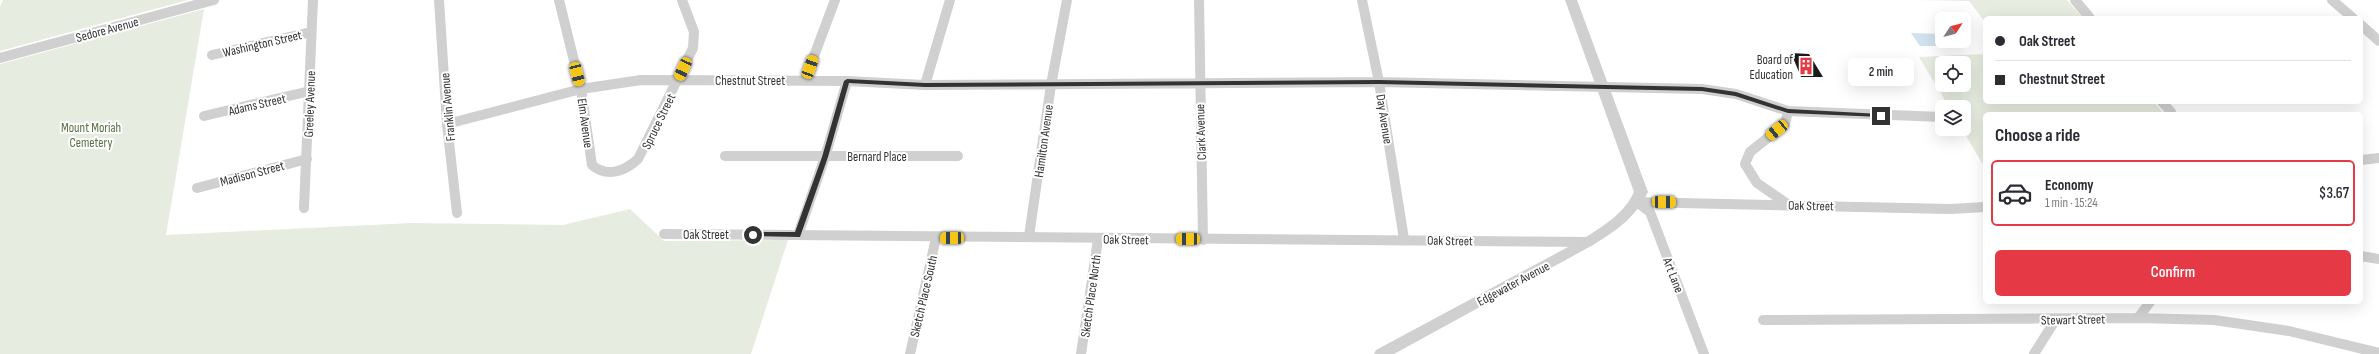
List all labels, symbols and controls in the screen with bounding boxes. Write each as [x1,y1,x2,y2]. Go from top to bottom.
north arrow [1935,12,1971,48]
map controls [1935,12,1971,136]
street label: Sedore Avenue [74,14,140,46]
street label: Washington Street [221,27,303,61]
text: Oak Street [2019,32,2075,51]
place label: Board of Education [1749,52,1793,83]
car [800,54,820,80]
car [672,56,694,82]
building icon: Board of Education [1796,56,1816,76]
button: locate [1935,56,1971,92]
callout: 2 min [1848,58,1914,86]
car [568,61,586,87]
text: 2 min [1869,64,1893,80]
street label: Greeley Avenue [301,70,319,138]
text: Chestnut Street [2019,70,2105,89]
street label: Franklin Avenue [437,72,459,142]
street label: Chestnut Street [715,73,785,89]
street label: Adams Street [226,91,287,120]
street label: Spruce Street [639,91,679,152]
street label: Day Avenue [1372,93,1396,145]
street label: Elm Avenue [574,97,596,149]
button: layers [1935,100,1971,136]
street label: Hamilton Avenue [1031,104,1057,179]
street label: Clark Avenue [1192,104,1210,160]
route end [1872,107,1890,125]
car [1764,118,1790,142]
park label: Mount Moriah Cemetery [61,120,121,151]
text: Choose a ride [1995,125,2080,146]
street label: Bernard Place [847,149,907,165]
street label: Madison Street [218,158,286,190]
icon: car [1997,175,2033,211]
text: Economy [2045,176,2094,195]
text: $3.67 [2319,184,2349,203]
text: 1 min · 15:24 [2045,195,2098,211]
car [1652,196,1676,208]
street label: Oak Street [1788,198,1834,214]
route start [744,226,762,244]
street label: Oak Street [683,227,729,243]
car [940,232,964,244]
street label: Oak Street [1103,232,1149,248]
car [1176,233,1200,245]
street label: Oak Street [1427,233,1473,249]
button: Confirm [1995,250,2351,296]
street label: Sketch Place South [907,254,941,339]
street label: Sketch Place North [1077,254,1105,338]
street label: Art Lane [1659,255,1687,295]
street label: Edgewater Avenue [1474,258,1552,310]
street label: Stewart Street [2041,311,2105,329]

